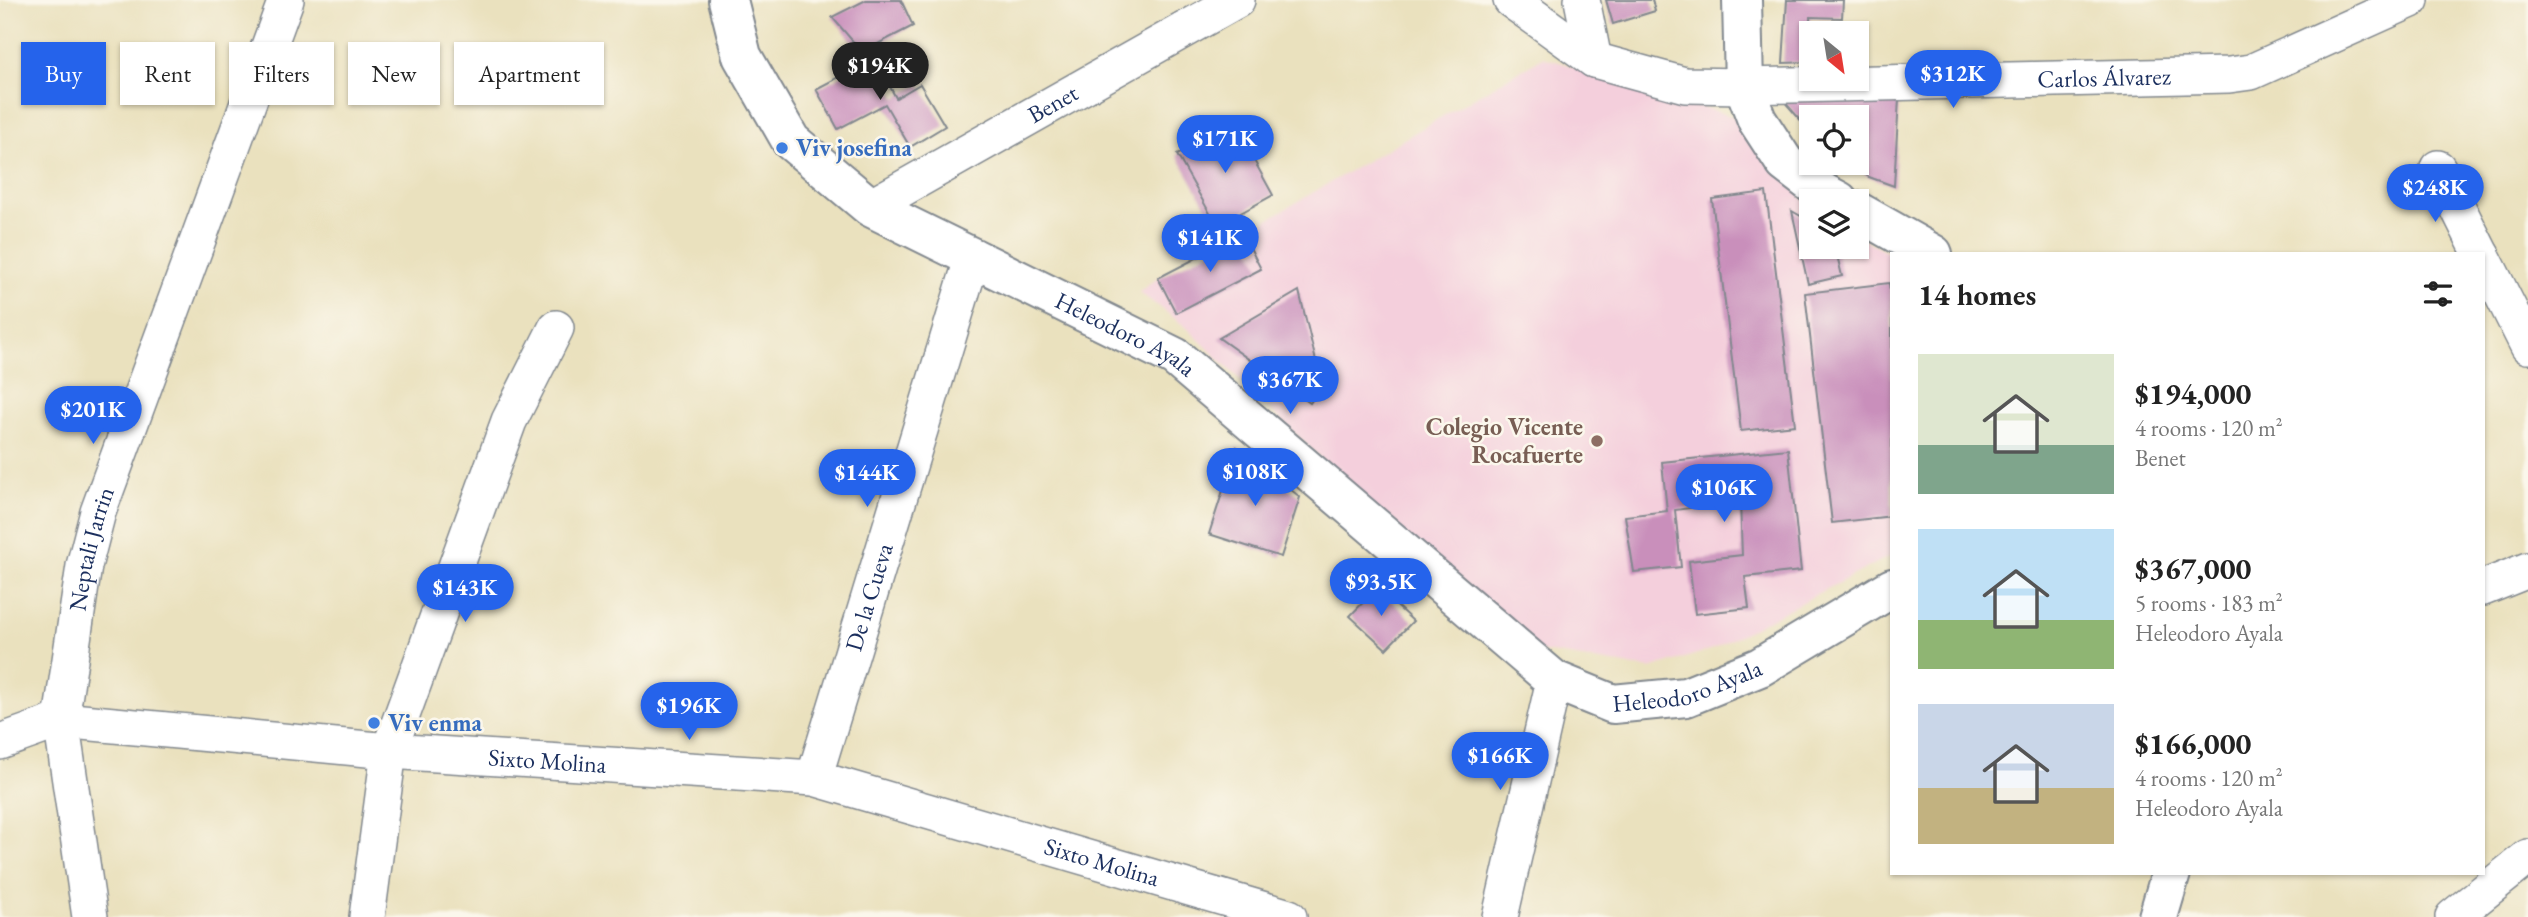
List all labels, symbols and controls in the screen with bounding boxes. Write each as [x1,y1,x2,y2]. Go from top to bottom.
north arrow [1799,21,1869,91]
map controls [1799,21,1869,259]
chip: Buy [21,42,106,105]
chip: Rent [120,42,215,105]
chip: Filters [229,42,334,105]
chip: New [348,42,440,105]
chip: Apartment [454,42,604,105]
pin: $194K [831,42,929,102]
text: $194K [848,50,912,80]
pin: $312K [1904,50,2002,110]
text: $312K [1921,58,1985,88]
street label: Carlos Álvarez [2037,60,2171,94]
street label: Benet [1022,77,1084,130]
button: locate [1799,105,1869,175]
pin: $171K [1176,116,1274,175]
text: $171K [1193,123,1257,153]
place label: Viv josefina [796,132,912,164]
marker: Viv josefina [774,140,790,156]
pin: $248K [2386,164,2484,224]
text: $248K [2403,172,2467,202]
button: layers [1799,189,1869,259]
pin: $141K [1161,215,1259,274]
text: $141K [1178,222,1242,252]
text: 14 homes [1918,275,2036,314]
icon: filters [2419,275,2457,313]
street label: Heleodoro Ayala [1050,284,1203,383]
pin: $367K [1241,356,1339,416]
text: $367K [1258,364,1322,394]
text: $194,000 [2135,374,2251,413]
icon: home [1974,382,2058,466]
pin: $201K [44,386,142,446]
text: $201K [61,394,125,424]
place label: Colegio Vicente Rocafuerte [1426,411,1583,470]
text: 4 rooms · 120 m² [2135,413,2283,443]
marker: Colegio Vicente Rocafuerte [1589,433,1605,449]
text: Benet [2135,443,2186,473]
pin: $108K [1206,448,1304,508]
pin: $144K [818,449,916,509]
text: $108K [1223,456,1287,486]
text: $144K [835,457,899,487]
pin: $106K [1675,464,1773,524]
text: $106K [1692,472,1756,502]
street label: Neptali Jarrin [61,482,121,613]
street label: De la Cueva [838,539,900,655]
text: $367,000 [2135,549,2251,588]
icon: home [1974,557,2058,641]
pin: $93.5K [1324,558,1438,618]
pin: $143K [416,564,514,624]
text: $93.5K [1346,566,1416,596]
text: $143K [433,572,497,602]
text: 5 rooms · 183 m² [2135,588,2283,618]
text: Heleodoro Ayala [2135,618,2283,648]
street label: Heleodoro Ayala [1611,652,1767,719]
pin: $196K [640,682,738,742]
text: $196K [657,690,721,720]
place label: Viv enma [388,707,483,738]
marker: Viv enma [366,715,382,731]
text: $166,000 [2135,724,2251,763]
pin: $166K [1451,732,1549,792]
icon: home [1974,732,2058,816]
text: $166K [1468,740,1532,770]
street label: Sixto Molina [487,741,608,780]
text: 4 rooms · 120 m² [2135,763,2283,793]
text: Heleodoro Ayala [2135,793,2283,823]
street label: Sixto Molina [1041,830,1163,893]

